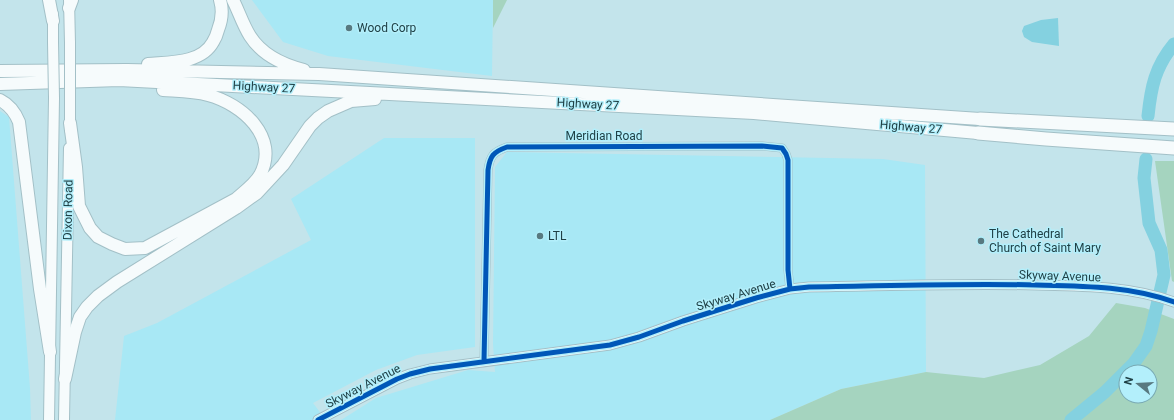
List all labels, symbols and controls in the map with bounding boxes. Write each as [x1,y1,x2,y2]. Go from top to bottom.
place label: Wood Corp [357,21,417,35]
marker: Wood Corp [344,23,354,33]
street label: Highway 27 [232,78,296,96]
street label: Highway 27 [556,95,620,113]
street label: Highway 27 [879,117,943,137]
street label: Meridian Road [565,129,643,143]
street label: Dixon Road [60,180,76,240]
place label: The Cathedral Church of Saint Mary [989,227,1101,255]
place label: LTL [548,229,567,243]
marker: LTL [535,231,545,241]
marker: The Cathedral Church of Saint Mary [976,236,986,246]
street label: Skyway Avenue [1019,268,1101,284]
street label: Skyway Avenue [695,276,777,314]
street label: Skyway Avenue [323,361,403,411]
north arrow [1118,364,1158,404]
text: N [1122,375,1136,387]

